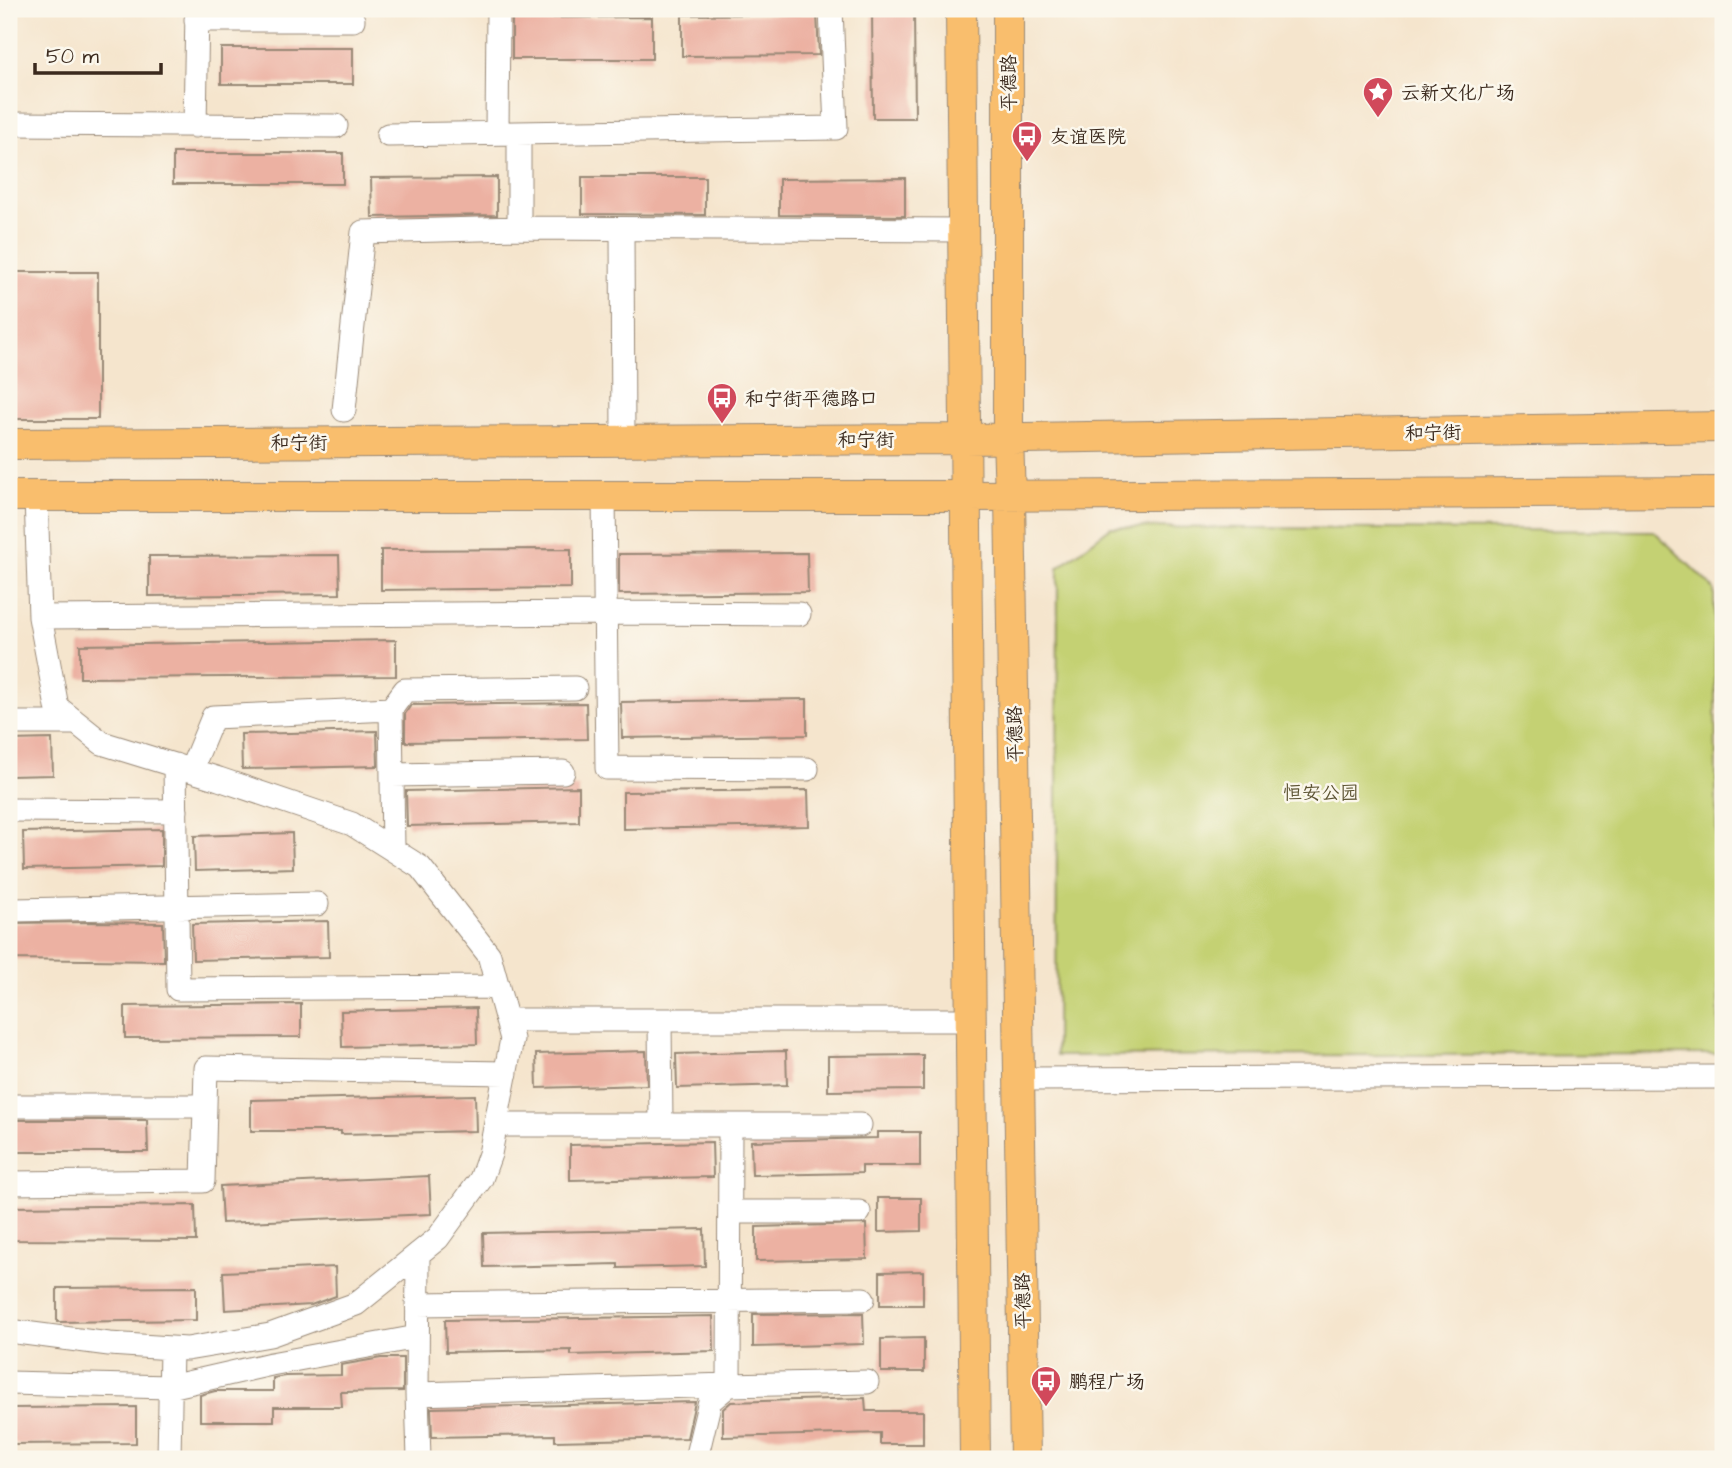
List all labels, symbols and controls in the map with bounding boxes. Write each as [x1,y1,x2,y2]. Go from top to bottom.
scale bar [35,32,161,76]
text: 50 m [46,42,100,71]
street label: 平德路 [996,54,1023,112]
place icon: 云新文化广场 [1361,75,1395,119]
place label: 云新文化广场 [1401,80,1515,107]
bus stop icon: 友谊医院 [1010,119,1044,163]
place label: 友谊医院 [1050,124,1126,151]
bus stop icon: 和宁街平德路口 [705,381,739,425]
place label: 和宁街平德路口 [745,386,878,413]
street label: 和宁街 [1404,420,1462,447]
street label: 和宁街 [837,427,895,454]
street label: 和宁街 [270,430,328,457]
street label: 平德路 [1002,705,1029,763]
park label: 恒安公园 [1283,780,1359,807]
street label: 平德路 [1010,1272,1037,1330]
bus stop icon: 鹏程广场 [1029,1364,1063,1408]
place label: 鹏程广场 [1069,1369,1145,1396]

